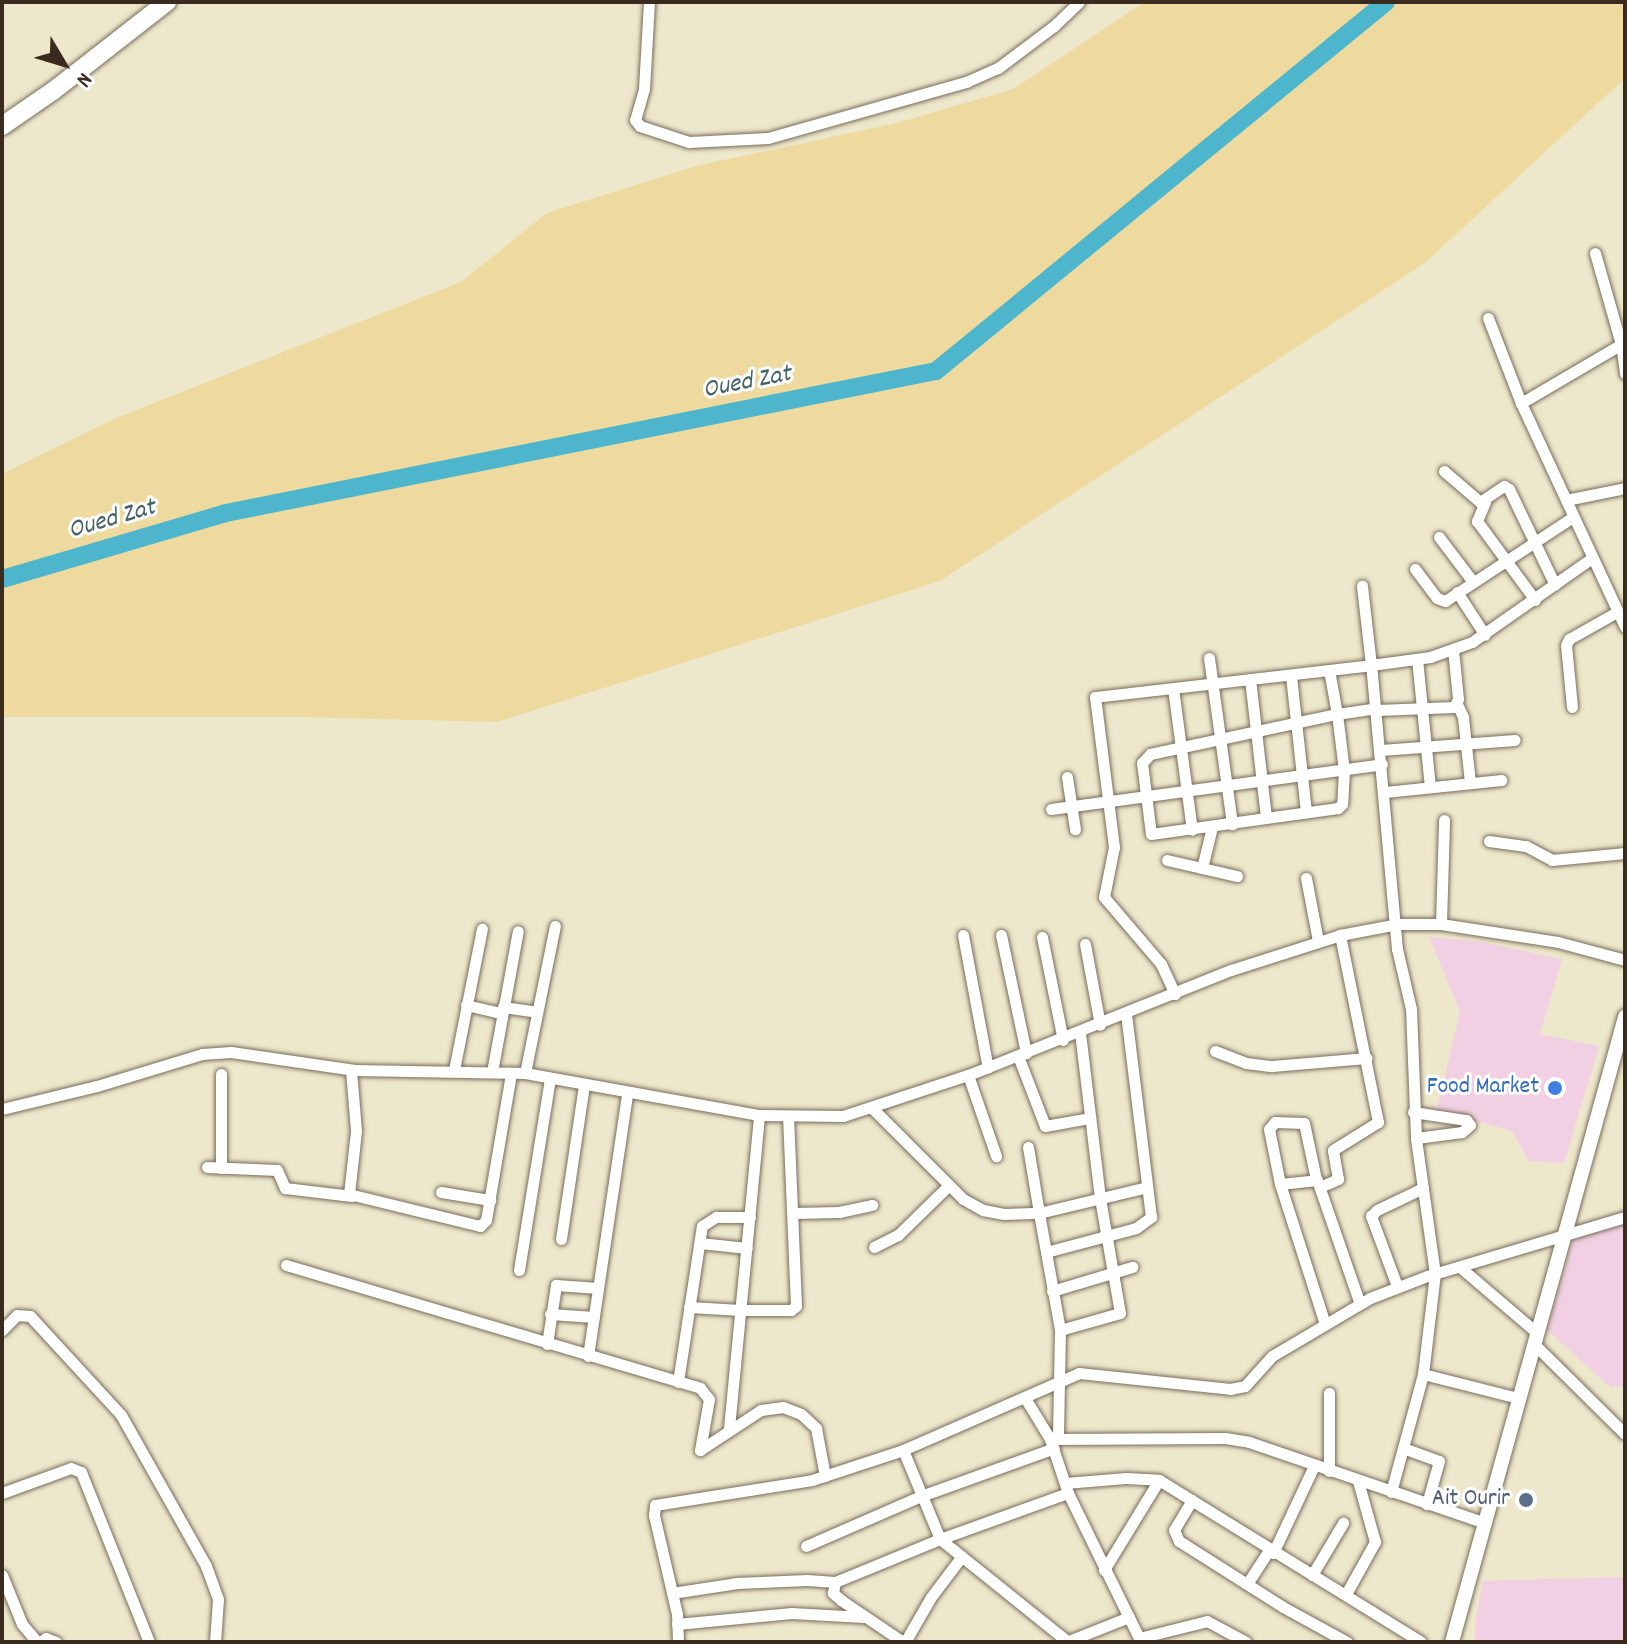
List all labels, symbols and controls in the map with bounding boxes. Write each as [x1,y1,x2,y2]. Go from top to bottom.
north arrow [24,24,104,104]
text: N [68,65,99,93]
water label: Oued Zat [700,359,794,407]
water label: Oued Zat [65,493,159,547]
place label: Food Market [1427,1074,1539,1102]
marker: Food Market [1546,1079,1564,1097]
place label: Ait Ourir [1432,1486,1510,1514]
marker: Ait Ourir [1517,1491,1535,1509]

